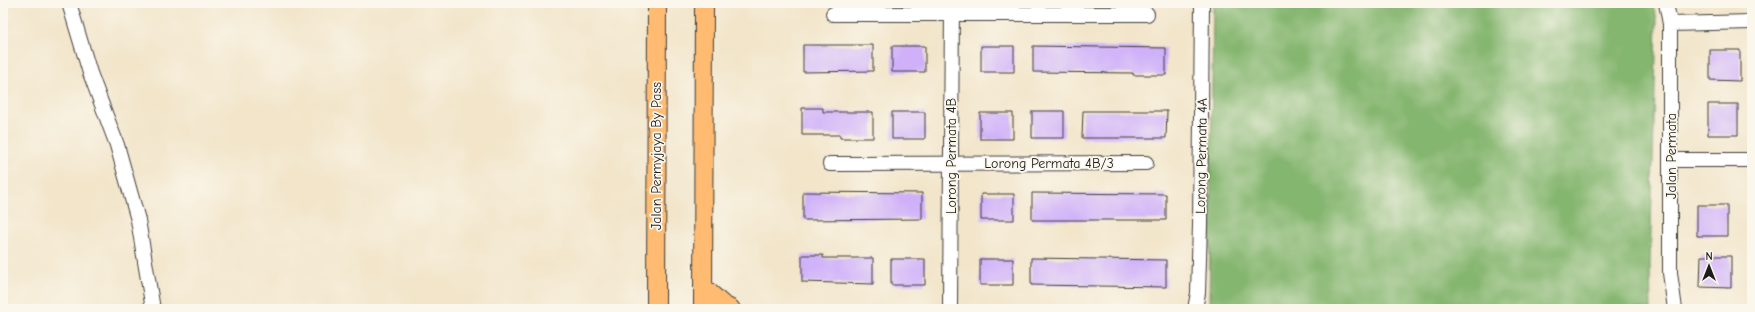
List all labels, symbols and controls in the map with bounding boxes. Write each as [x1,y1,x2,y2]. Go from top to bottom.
street label: Jalan Permyjaya By Pass [648,82,665,230]
street label: Lorong Permata 4B [943,98,960,214]
street label: Lorong Permata 4A [1192,98,1211,214]
street label: Jalan Permata [1663,113,1680,199]
street label: Lorong Permata 4B/3 [984,155,1114,172]
north arrow [1689,246,1729,286]
text: N [1705,250,1713,263]

